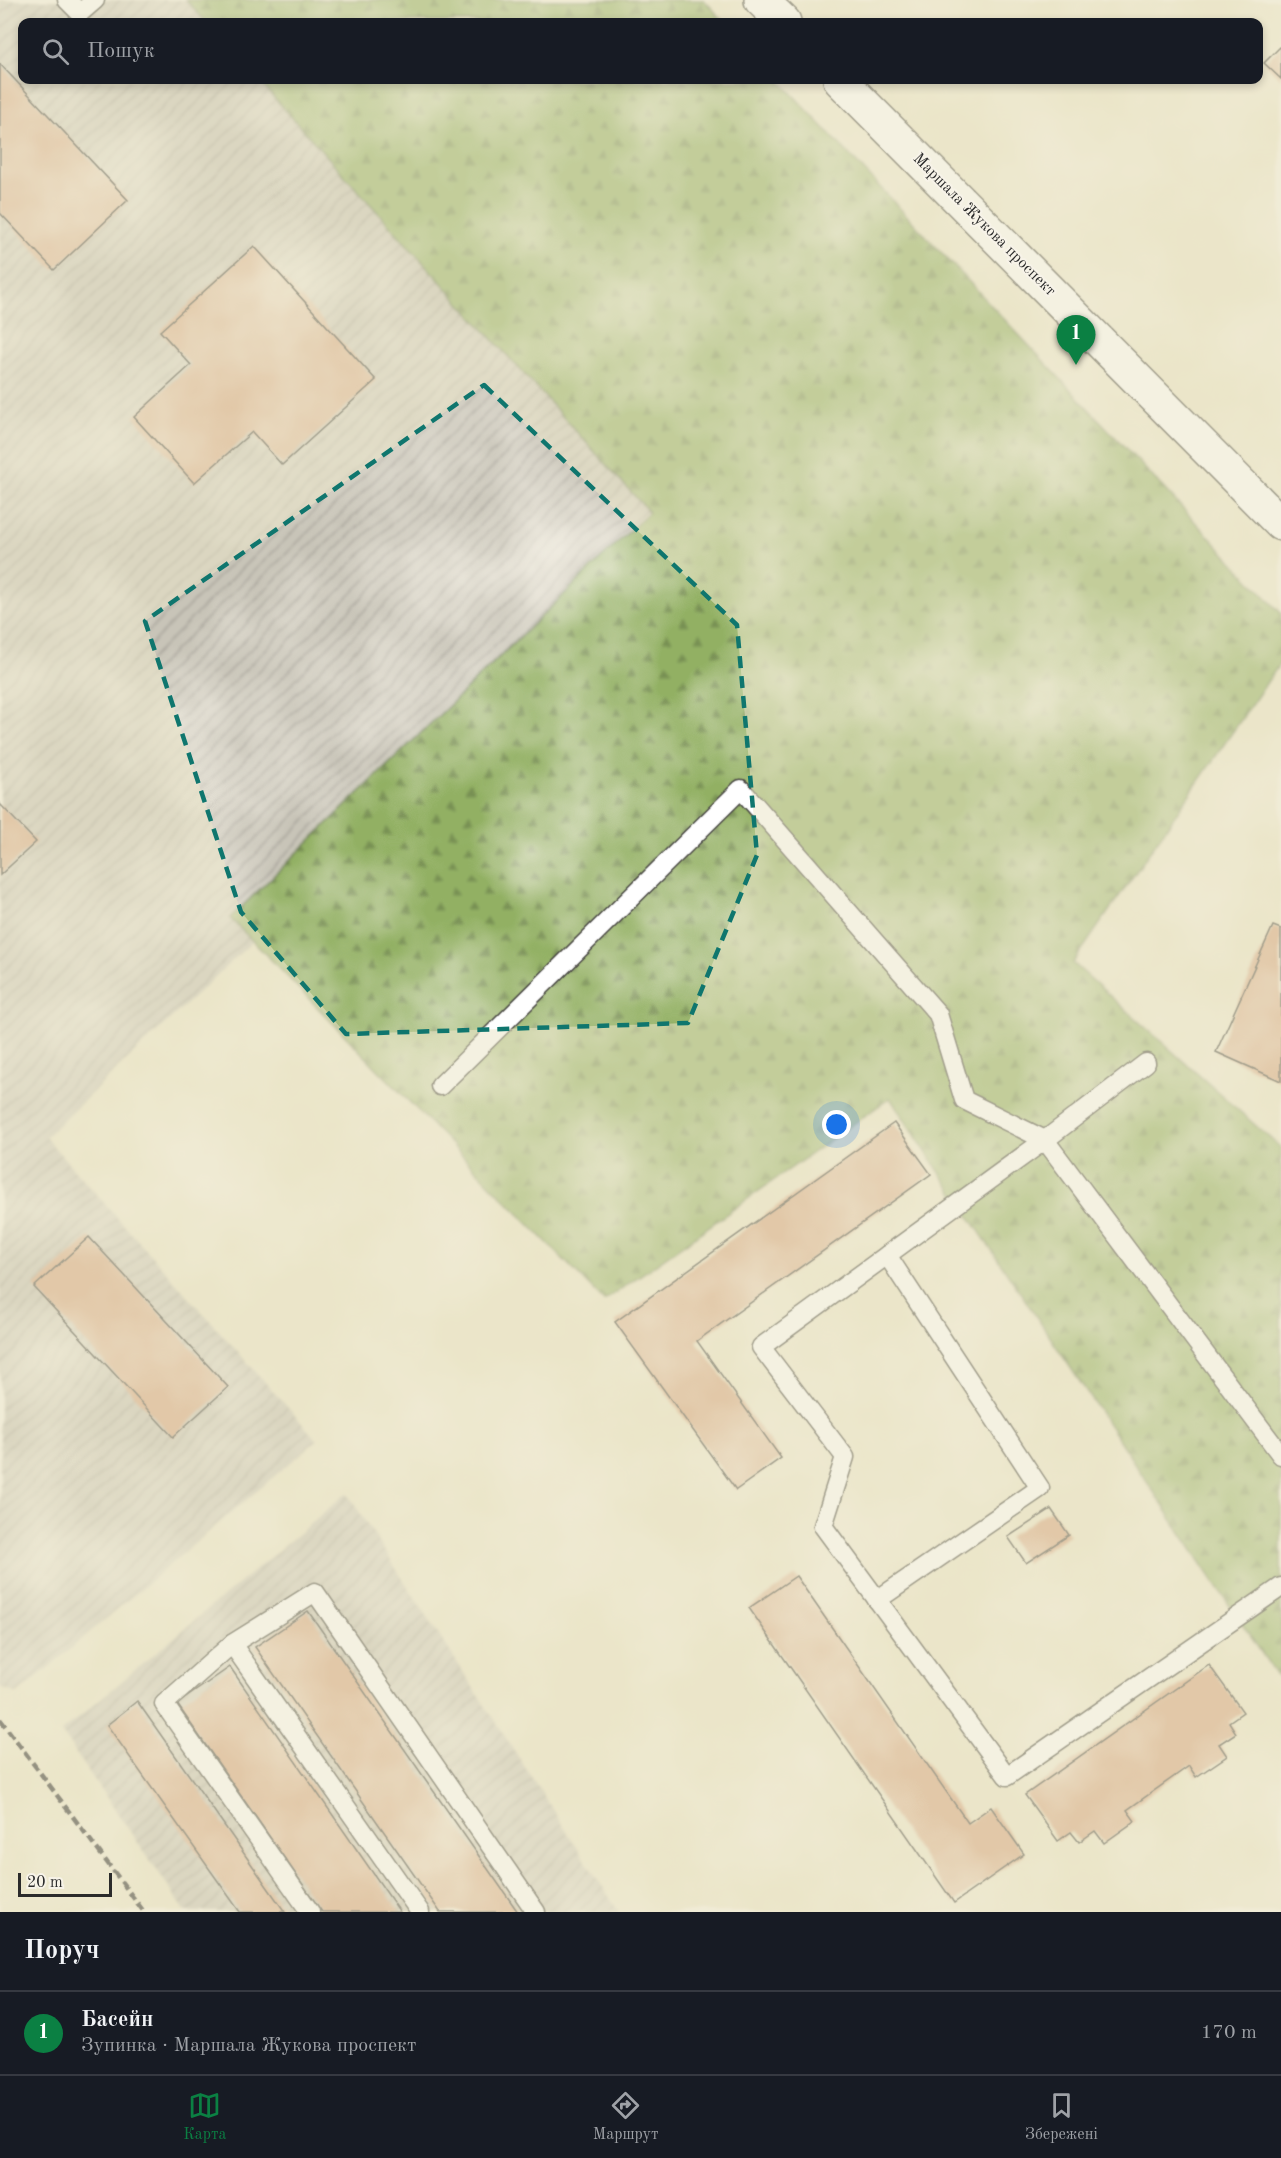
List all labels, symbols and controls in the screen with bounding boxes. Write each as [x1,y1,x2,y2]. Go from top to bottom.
search box [18,18,1263,84]
icon: search [39,35,72,68]
text: Пошук [87,40,155,62]
street label: Маршала Жукова проспект [910,151,1058,299]
pin: 1 [1056,316,1096,365]
your location [822,1110,851,1139]
scale bar [18,1870,112,1898]
text: 20 m [27,1875,63,1891]
text: Поруч [24,1938,100,1964]
text: Басейн [81,2009,153,2031]
text: 1 [38,2023,49,2043]
text: 170 m [1201,2023,1257,2043]
text: Зупинка · Маршала Жукова проспект [81,2036,417,2056]
tab: Карта [183,2089,226,2145]
tab: Маршрут [593,2089,659,2145]
tab: Збережені [1025,2089,1098,2145]

